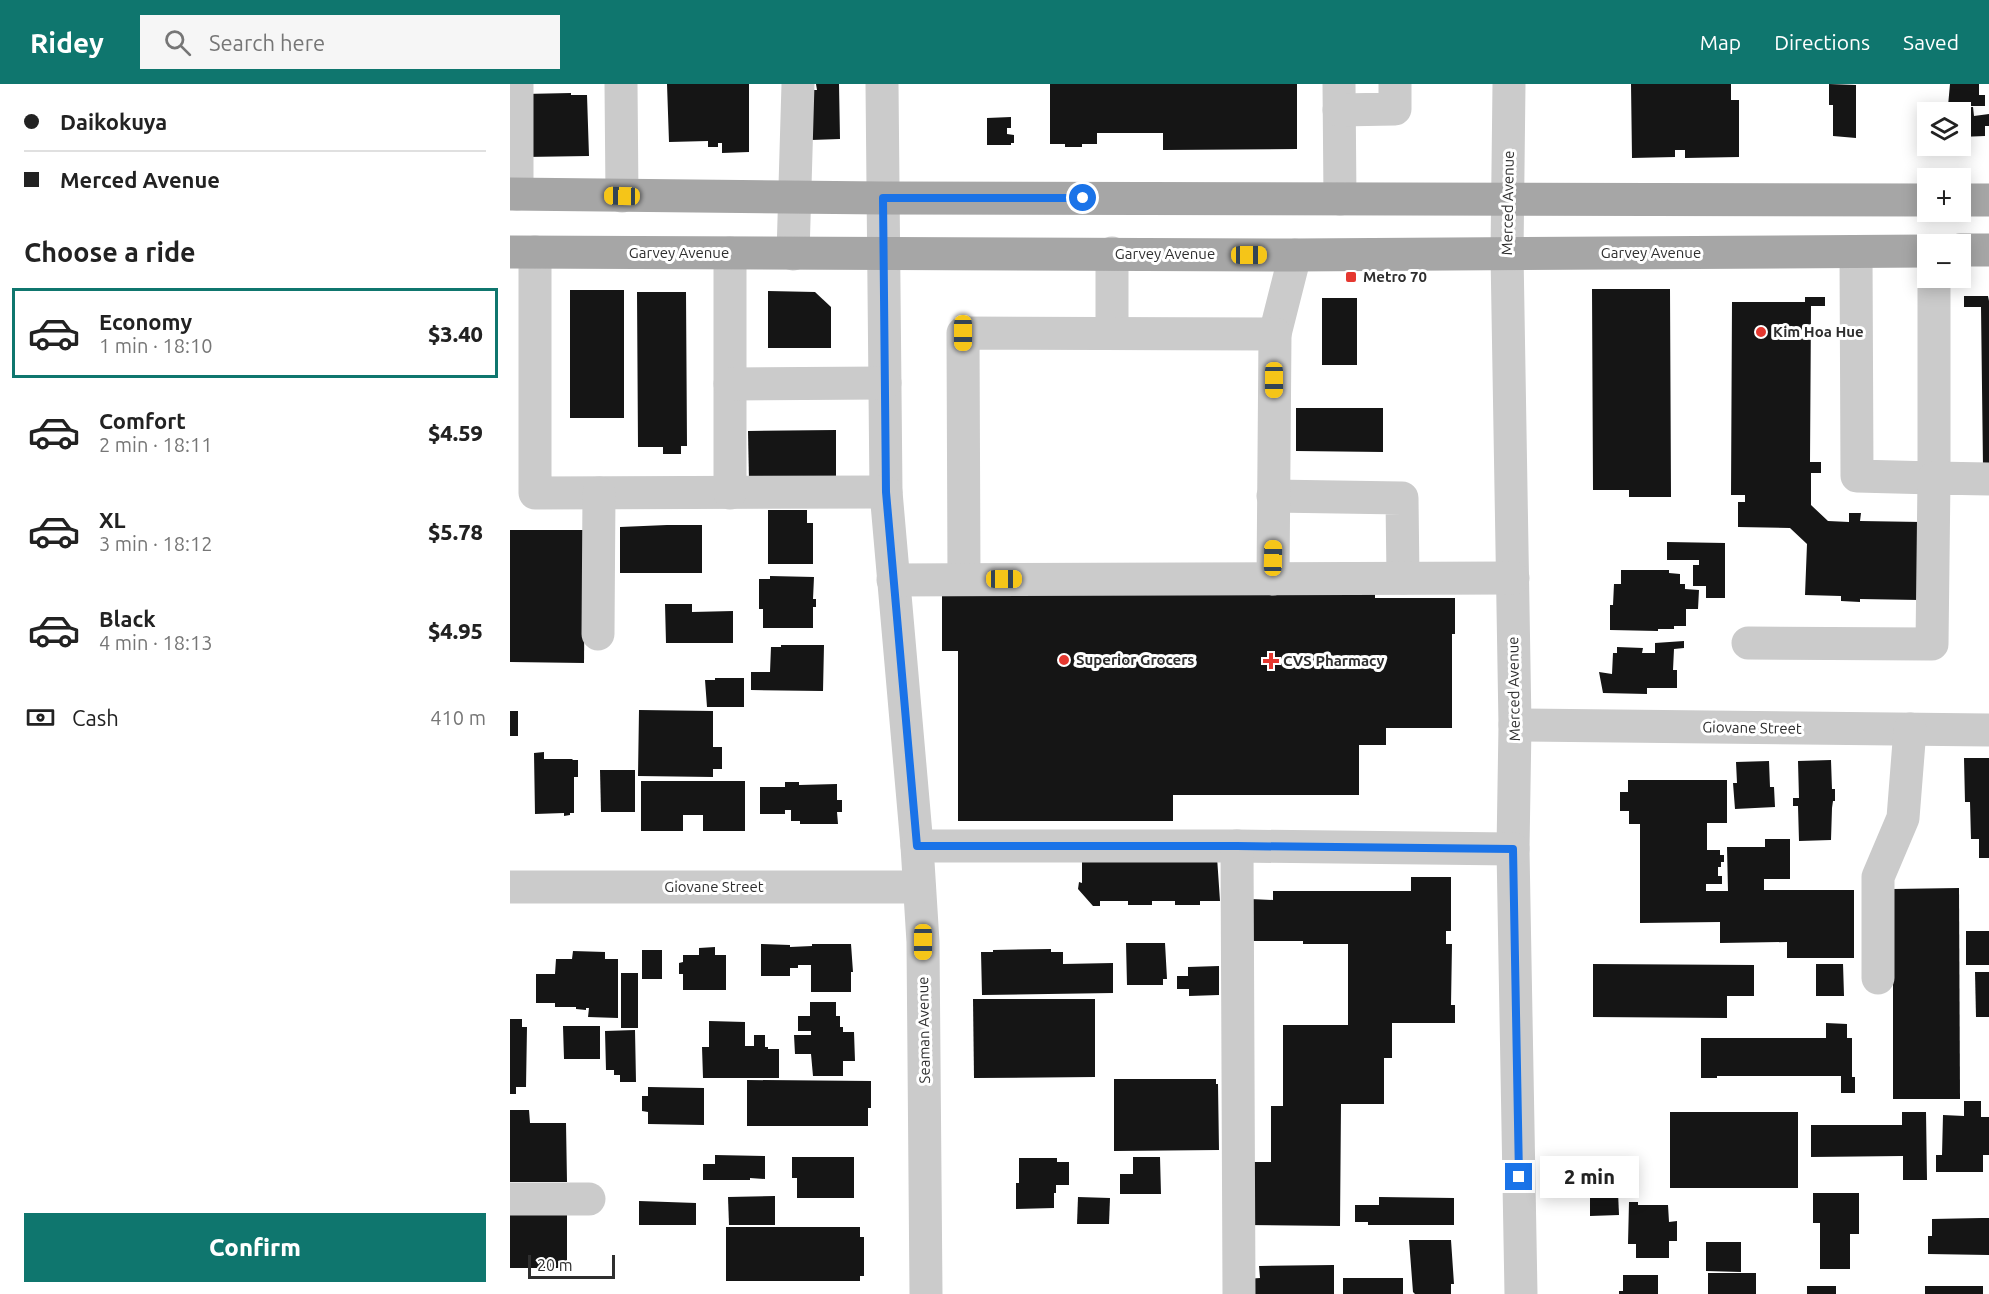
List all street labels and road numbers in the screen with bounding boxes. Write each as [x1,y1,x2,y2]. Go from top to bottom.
street label: Merced Avenue [1498,150,1517,256]
street label: Garvey Avenue [629,244,729,261]
street label: Garvey Avenue [1601,244,1701,261]
street label: Garvey Avenue [1115,245,1215,262]
street label: Merced Avenue [1504,636,1523,742]
street label: Giovane Street [1702,718,1802,737]
street label: Giovane Street [664,878,764,895]
street label: Seaman Avenue [914,976,933,1084]

